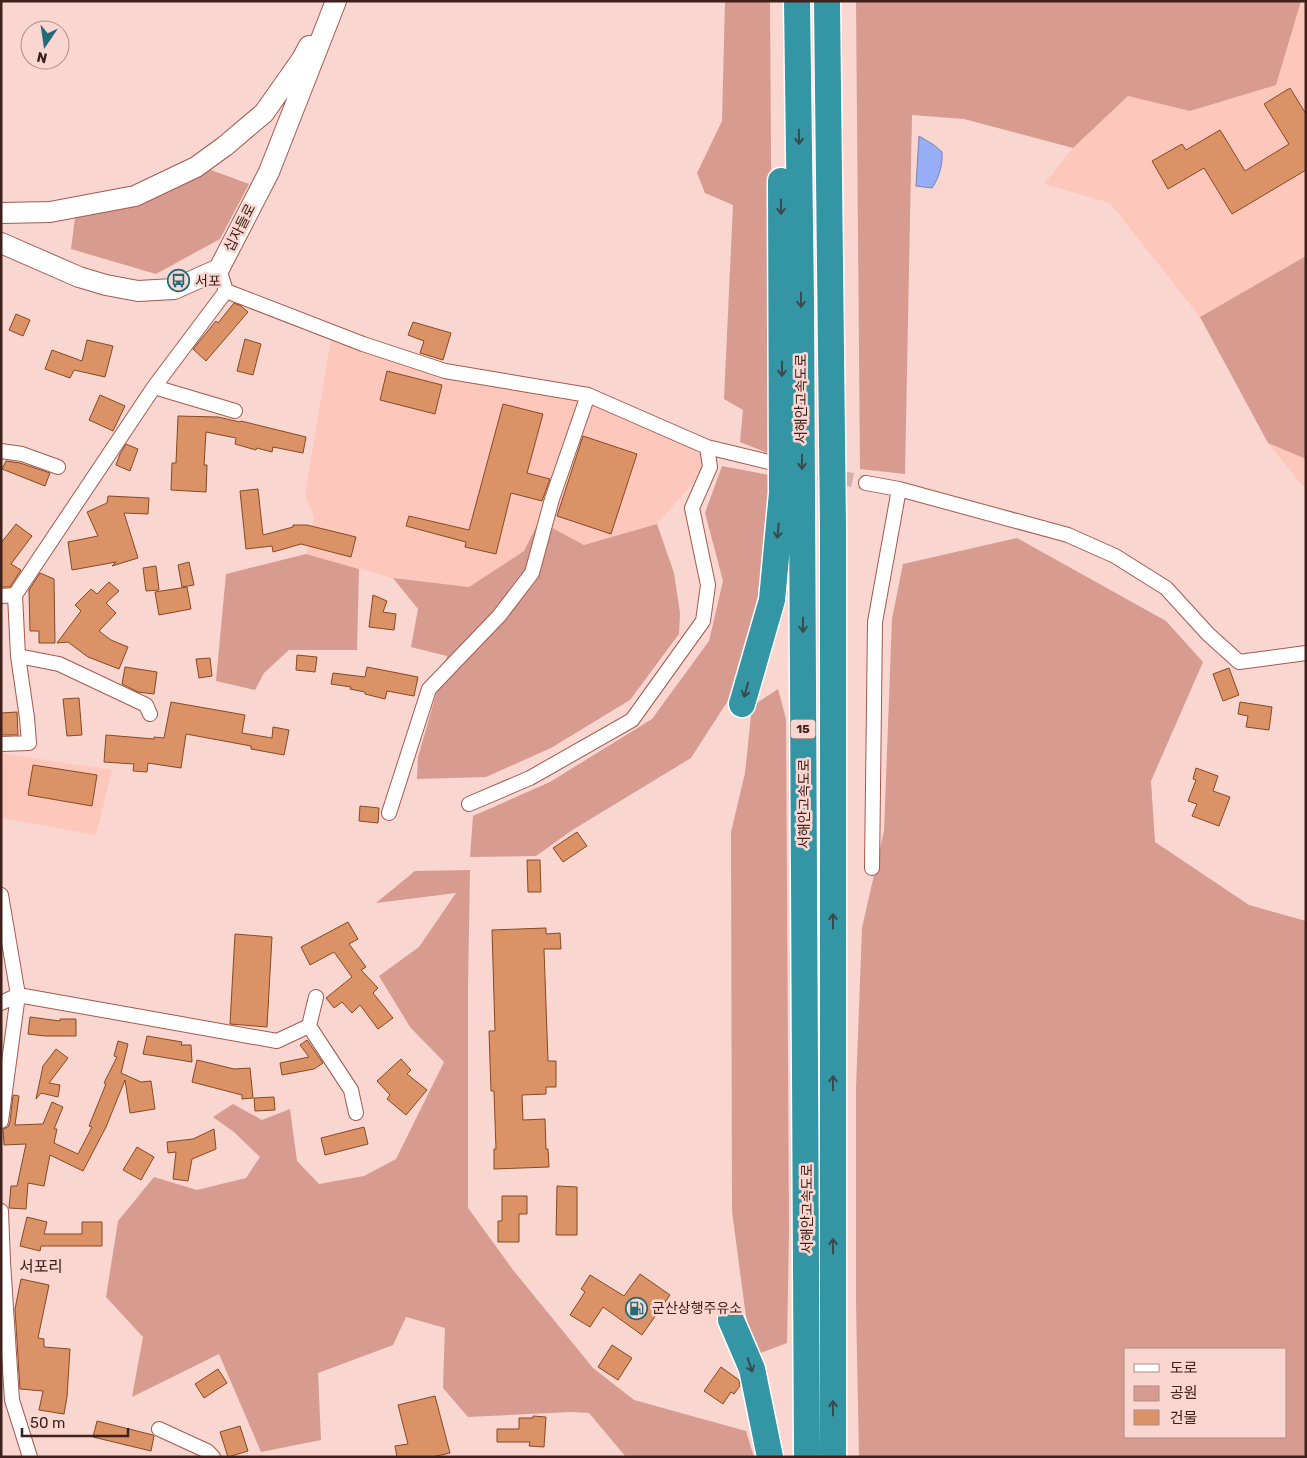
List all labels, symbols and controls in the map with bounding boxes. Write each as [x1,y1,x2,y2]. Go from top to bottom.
north arrow [20,20,70,70]
text: N [35,48,49,67]
one-way arrow [794,129,804,145]
one-way arrow [776,198,786,214]
street label: 십자들로 [221,201,259,255]
bus stop icon: 서포 [167,269,191,293]
place label: 서포 [195,273,221,290]
one-way arrow [796,292,806,308]
street label: 서해안고속도로 [793,354,810,444]
one-way arrow [777,360,787,377]
one-way arrow [797,454,807,470]
one-way arrow [773,523,783,539]
one-way arrow [798,616,808,633]
one-way arrow [740,682,750,698]
road number: 15 [790,720,816,739]
street label: 서해안고속도로 [796,759,813,849]
one-way arrow [828,913,838,929]
one-way arrow [828,1075,838,1092]
street label: 서해안고속도로 [799,1164,816,1254]
one-way arrow [828,1238,838,1254]
district label: 서포리 [19,1257,63,1276]
fuel station icon: 군산상행주유소 [624,1296,648,1320]
place label: 군산상행주유소 [652,1300,742,1317]
legend [1124,1348,1287,1438]
one-way arrow [746,1357,755,1373]
text: 도로 [1170,1359,1198,1377]
text: 공원 [1170,1384,1198,1402]
one-way arrow [828,1400,838,1416]
scale bar [22,1406,129,1438]
text: 건물 [1170,1409,1198,1427]
text: 50 m [30,1414,65,1432]

